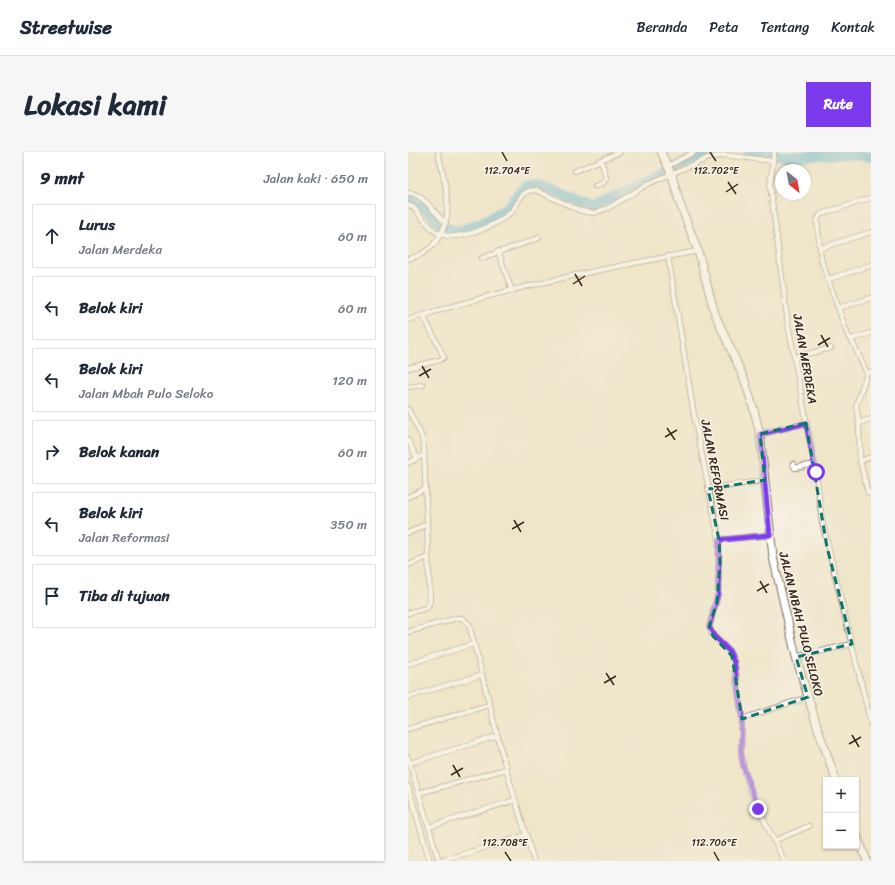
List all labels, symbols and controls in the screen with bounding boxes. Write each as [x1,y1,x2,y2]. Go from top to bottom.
text: Streetwise [20,11,112,44]
text: Beranda [637,15,687,40]
text: Peta [709,15,738,40]
text: Tentang [760,15,809,40]
text: Kontak [831,15,875,40]
text: Lokasi kami [24,80,166,129]
button: Rute [806,82,871,127]
text: 112.704°E [484,162,531,180]
text: 112.702°E [694,162,740,180]
text: 9 mnt [40,163,84,193]
north arrow [775,164,811,200]
text: Jalan kaki · 650 m [264,167,368,190]
text: Lurus [79,212,115,238]
icon: ahead [41,225,63,247]
text: 60 m [338,225,367,248]
text: Jalan Merdeka [79,238,162,261]
text: Belok kiri [79,295,142,321]
icon: left [41,297,63,319]
text: 60 m [338,297,367,320]
street label: JALAN MERDEKA [786,311,824,406]
text: Belok kiri [79,356,142,382]
icon: left [41,369,63,391]
text: 120 m [332,369,367,392]
text: Jalan Mbah Pulo Seloko [79,382,213,405]
street label: JALAN REFORMASI [694,417,736,523]
text: Belok kanan [79,439,159,465]
icon: right [41,441,63,463]
text: 60 m [338,441,367,464]
route start [807,463,825,481]
text: Belok kiri [79,500,142,526]
icon: left [41,513,63,535]
text: 350 m [330,513,367,536]
text: Jalan Reformasi [79,526,169,549]
street label: JALAN MBAH PULO SELOKO [772,548,830,699]
text: Tiba di tujuan [79,583,170,609]
icon: arrive [41,585,63,607]
map controls [823,777,859,849]
button: + [823,777,859,813]
route end [749,800,767,818]
button: − [823,813,859,849]
text: 112.708°E [482,834,529,852]
text: 112.706°E [692,834,738,852]

